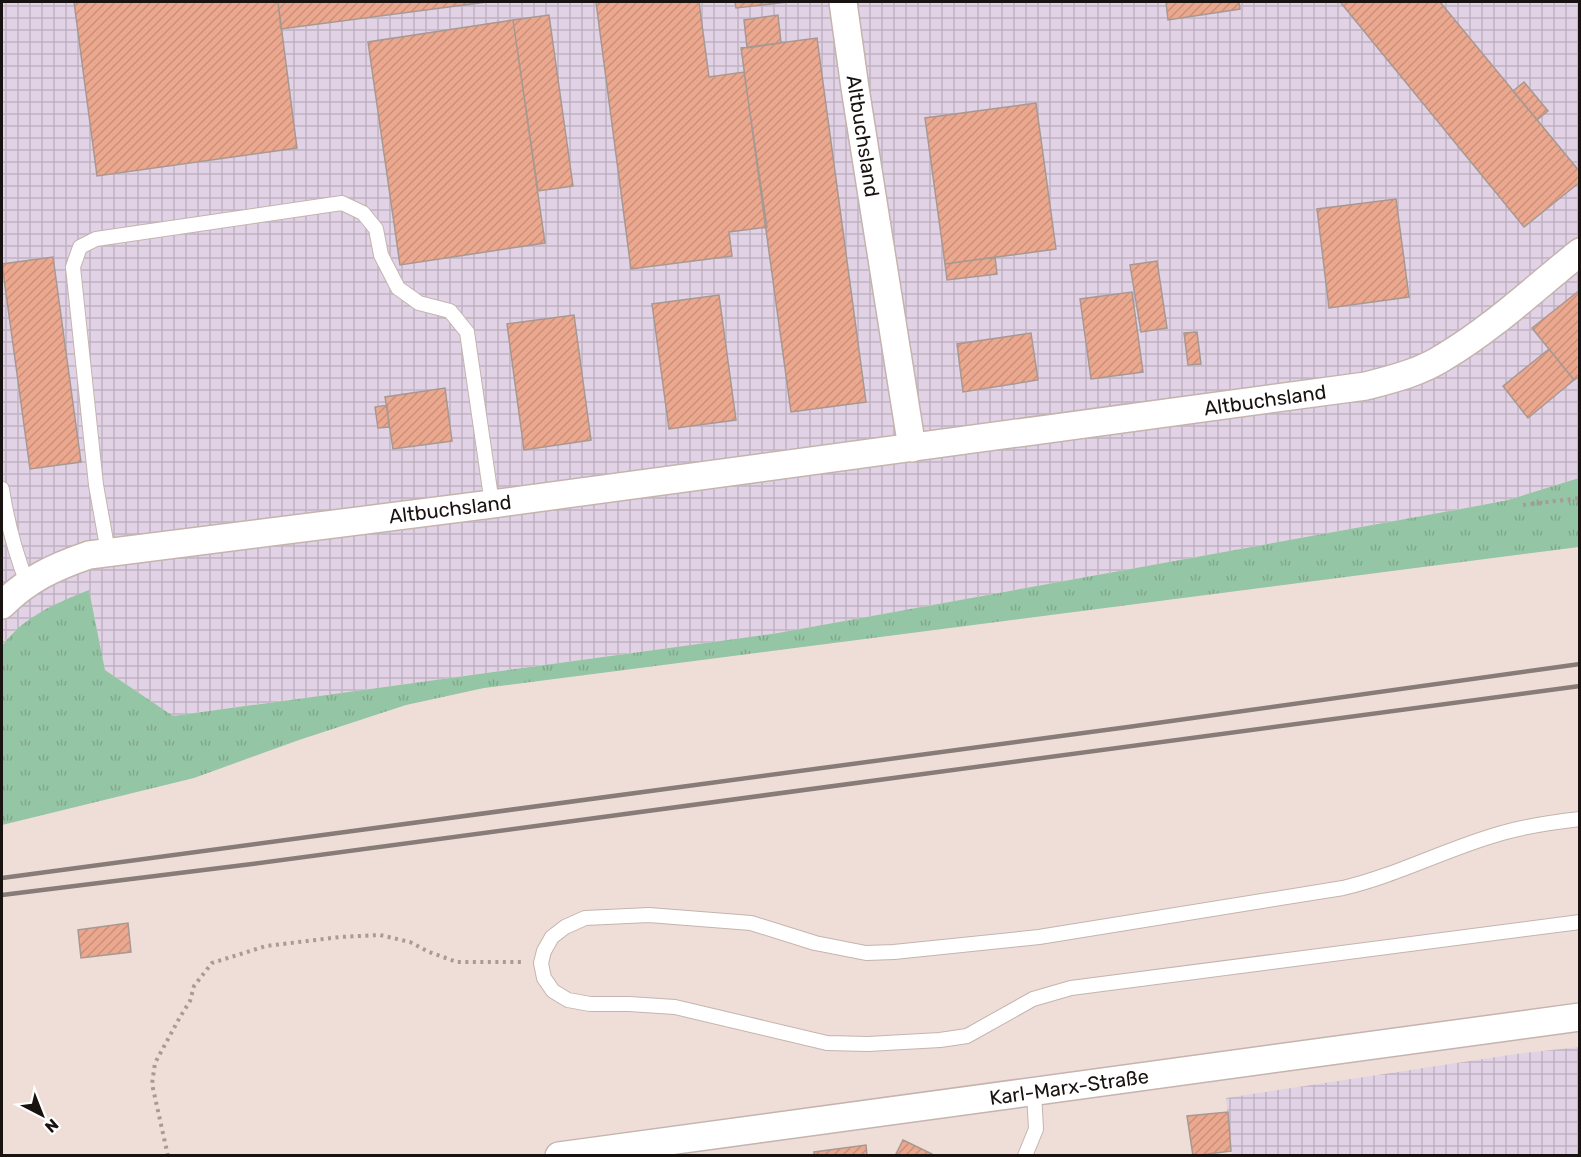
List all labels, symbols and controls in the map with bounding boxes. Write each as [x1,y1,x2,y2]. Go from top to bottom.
street label: Altbuchsland [841,73,885,199]
street label: Altbuchsland [1202,380,1328,420]
street label: Altbuchsland [387,490,513,528]
street label: Karl-Marx-Straße [988,1064,1150,1110]
north arrow [12,1085,72,1145]
text: N [41,1115,62,1137]

